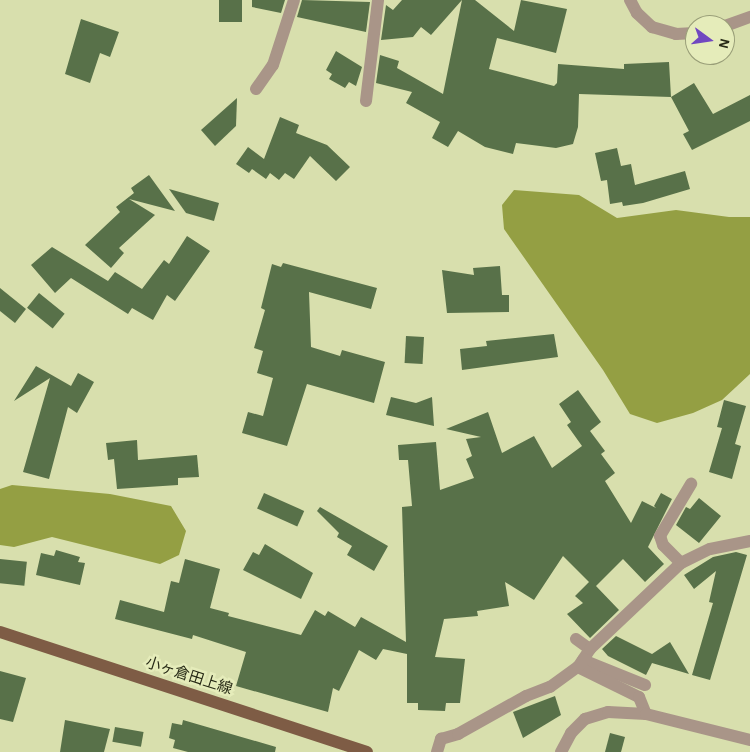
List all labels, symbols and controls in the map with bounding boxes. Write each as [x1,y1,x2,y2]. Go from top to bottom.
north arrow [685,15,735,65]
text: N [716,37,732,50]
street label: 小ヶ倉田上線 [143,654,235,698]

